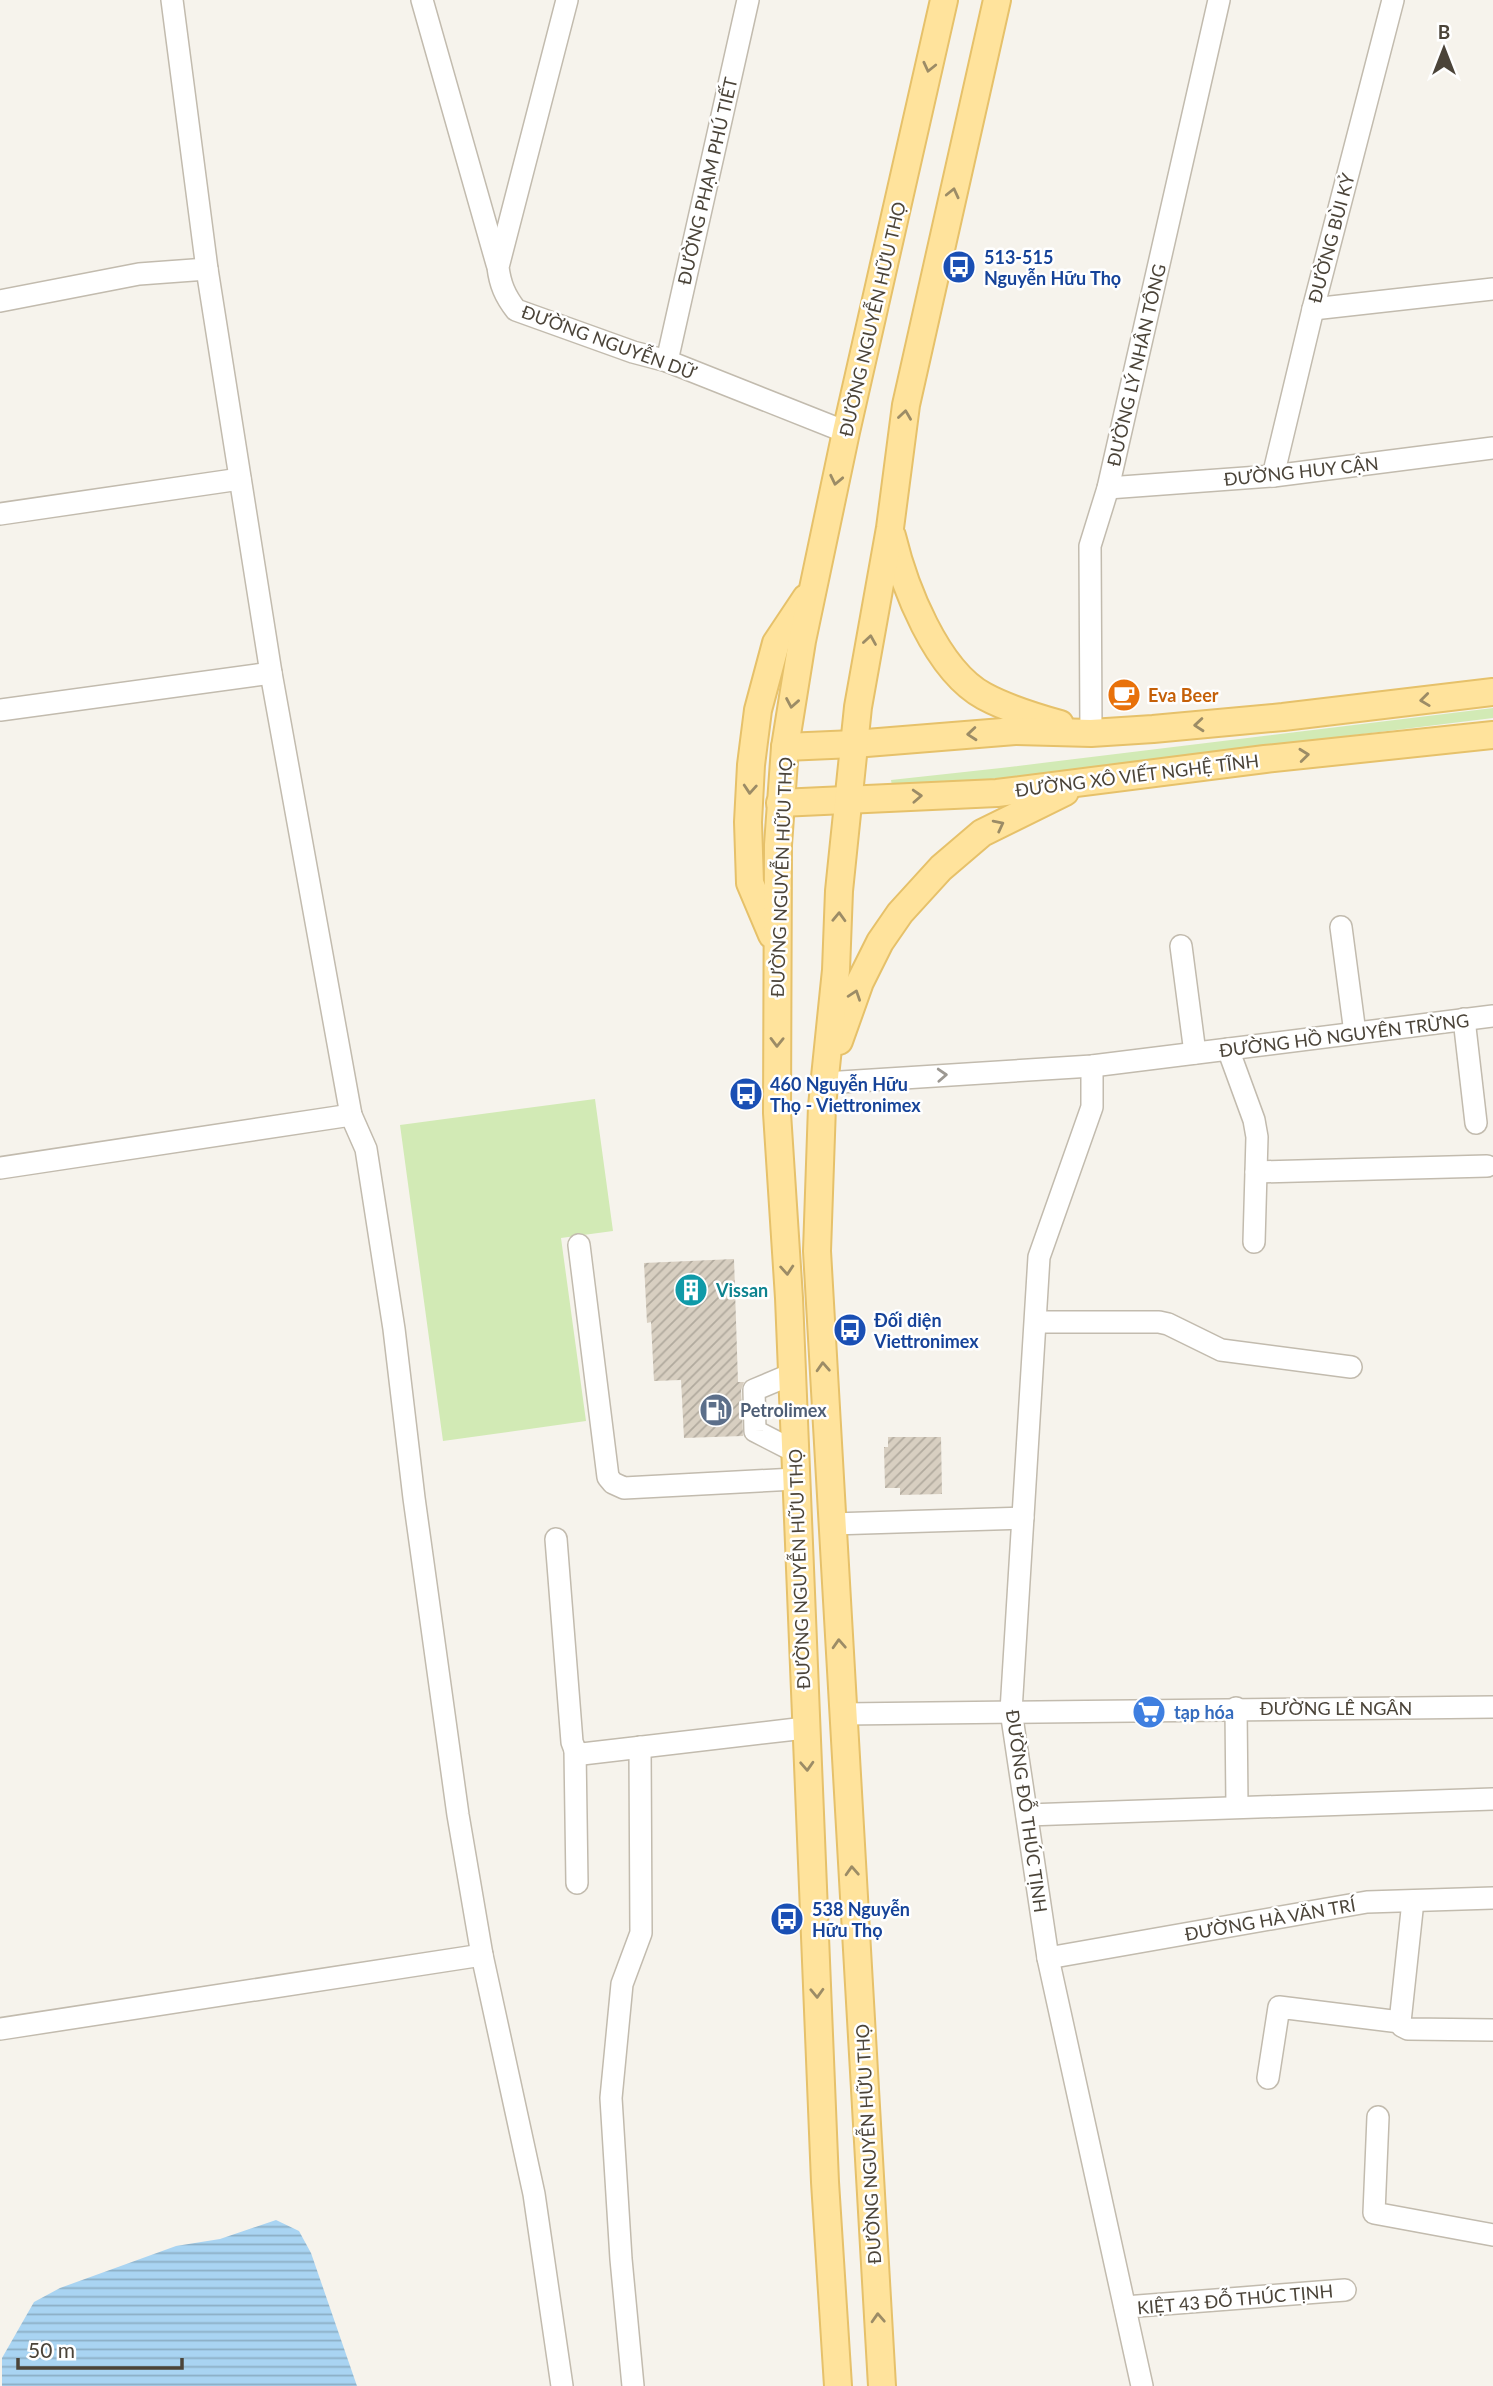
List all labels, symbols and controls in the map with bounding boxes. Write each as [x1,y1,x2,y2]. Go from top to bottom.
north arrow [1409,14,1479,84]
text: B [1438,20,1450,43]
one-way arrow [923,60,937,72]
street label: ĐƯỜNG PHẠM PHÚ TIẾT [672,75,742,287]
street label: ĐƯỜNG BÙI KỶ [1303,170,1359,305]
one-way arrow [945,187,960,199]
street label: ĐƯỜNG NGUYỄN HỮU THỌ [833,199,910,439]
place label: 513-515 Nguyễn Hữu Thọ [984,246,1121,289]
bus stop icon: 513-515 Nguyễn Hữu Thọ [940,248,978,286]
street label: ĐƯỜNG LÝ NHÂN TÔNG [1102,262,1170,468]
street label: ĐƯỜNG NGUYỄN DỮ [519,299,701,384]
one-way arrow [897,409,912,421]
street label: ĐƯỜNG HUY CẬN [1222,452,1380,490]
one-way arrow [829,474,844,486]
one-way arrow [862,634,877,646]
cafe icon: Eva Beer [1105,676,1143,714]
place label: Eva Beer [1148,684,1219,706]
one-way arrow [1419,692,1431,707]
one-way arrow [786,697,801,709]
one-way arrow [1193,717,1204,732]
one-way arrow [966,726,977,741]
one-way arrow [1299,748,1310,763]
street label: ĐƯỜNG XÔ VIẾT NGHỆ TĨNH [1014,749,1260,801]
street label: ĐƯỜNG NGUYỄN HỮU THỌ [765,756,796,998]
one-way arrow [743,784,758,795]
one-way arrow [912,789,923,804]
one-way arrow [992,819,1004,833]
one-way arrow [831,911,846,922]
one-way arrow [847,989,861,1001]
street label: ĐƯỜNG HỒ NGUYÊN TRỪNG [1218,1009,1470,1061]
one-way arrow [769,1038,785,1048]
one-way arrow [937,1068,948,1083]
place label: 460 Nguyễn Hữu Thọ - Viettronimex [770,1073,921,1116]
bus stop icon: 460 Nguyễn Hữu Thọ - Viettronimex [727,1075,765,1113]
one-way arrow [779,1264,794,1275]
building icon: Vissan [672,1271,710,1309]
place label: Vissan [715,1279,768,1301]
place label: Đối diện Viettronimex [873,1309,979,1352]
bus stop icon: Đối diện Viettronimex [831,1311,869,1349]
one-way arrow [816,1362,831,1373]
fuel station icon: Petrolimex [697,1391,735,1429]
place label: Petrolimex [740,1399,827,1421]
street label: ĐƯỜNG NGUYỄN HỮU THỌ [783,1448,814,1690]
one-way arrow [832,1638,847,1649]
supermarket icon: tạp hóa [1130,1693,1168,1731]
street label: ĐƯỜNG LÊ NGÂN [1260,1697,1412,1719]
place label: tạp hóa [1174,1701,1234,1723]
street label: ĐƯỜNG ĐỖ THÚC TỊNH [1002,1708,1053,1914]
one-way arrow [799,1761,814,1772]
one-way arrow [845,1865,860,1876]
street label: ĐƯỜNG HÀ VĂN TRÍ [1183,1893,1358,1945]
place label: 538 Nguyễn Hữu Thọ [812,1898,910,1941]
bus stop icon: 538 Nguyễn Hữu Thọ [768,1900,806,1938]
one-way arrow [810,1988,825,1999]
street label: ĐƯỜNG NGUYỄN HỮU THỌ [850,2023,885,2265]
street label: KIỆT 43 ĐỖ THÚC TỊNH [1136,2278,1334,2319]
one-way arrow [871,2312,886,2323]
scale bar [18,2326,182,2370]
text: 50 m [28,2337,75,2362]

